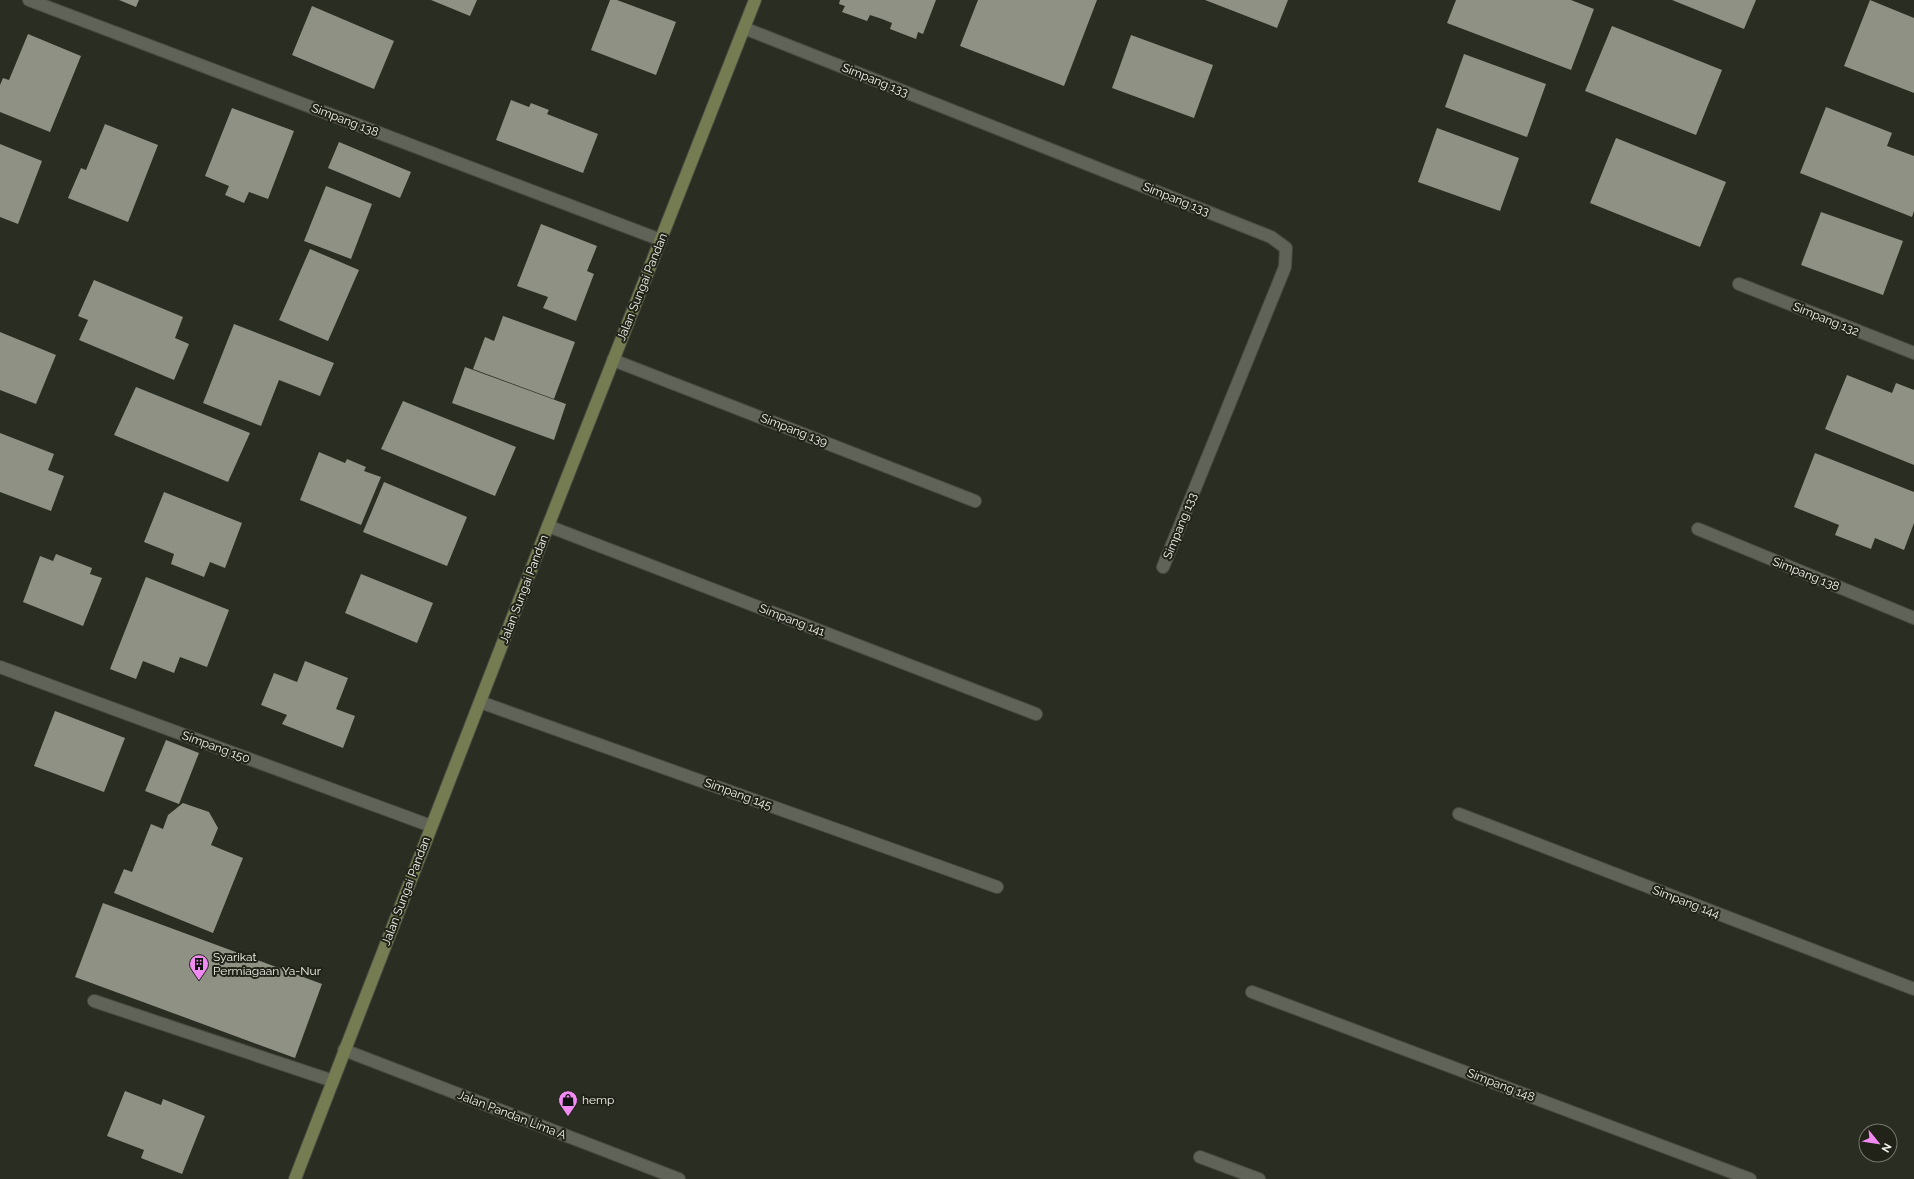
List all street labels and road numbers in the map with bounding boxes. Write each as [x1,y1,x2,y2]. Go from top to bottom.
street label: Simpang 133 [840,60,910,100]
street label: Simpang 138 [309,101,381,139]
street label: Simpang 133 [1141,179,1211,219]
street label: Jalan Sungai Pandan [614,231,670,343]
street label: Simpang 132 [1791,299,1861,339]
street label: Simpang 139 [758,411,830,449]
street label: Simpang 133 [1160,491,1200,561]
street label: Jalan Sungai Pandan [497,533,551,645]
street label: Simpang 138 [1770,554,1842,594]
street label: Simpang 141 [757,601,827,639]
street label: Simpang 150 [180,728,252,766]
street label: Simpang 145 [702,775,774,813]
street label: Jalan Sungai Pandan [379,835,433,947]
street label: Simpang 144 [1651,883,1722,921]
street label: Simpang 148 [1465,1066,1537,1104]
street label: Jalan Pandan Lima A [456,1088,568,1142]

